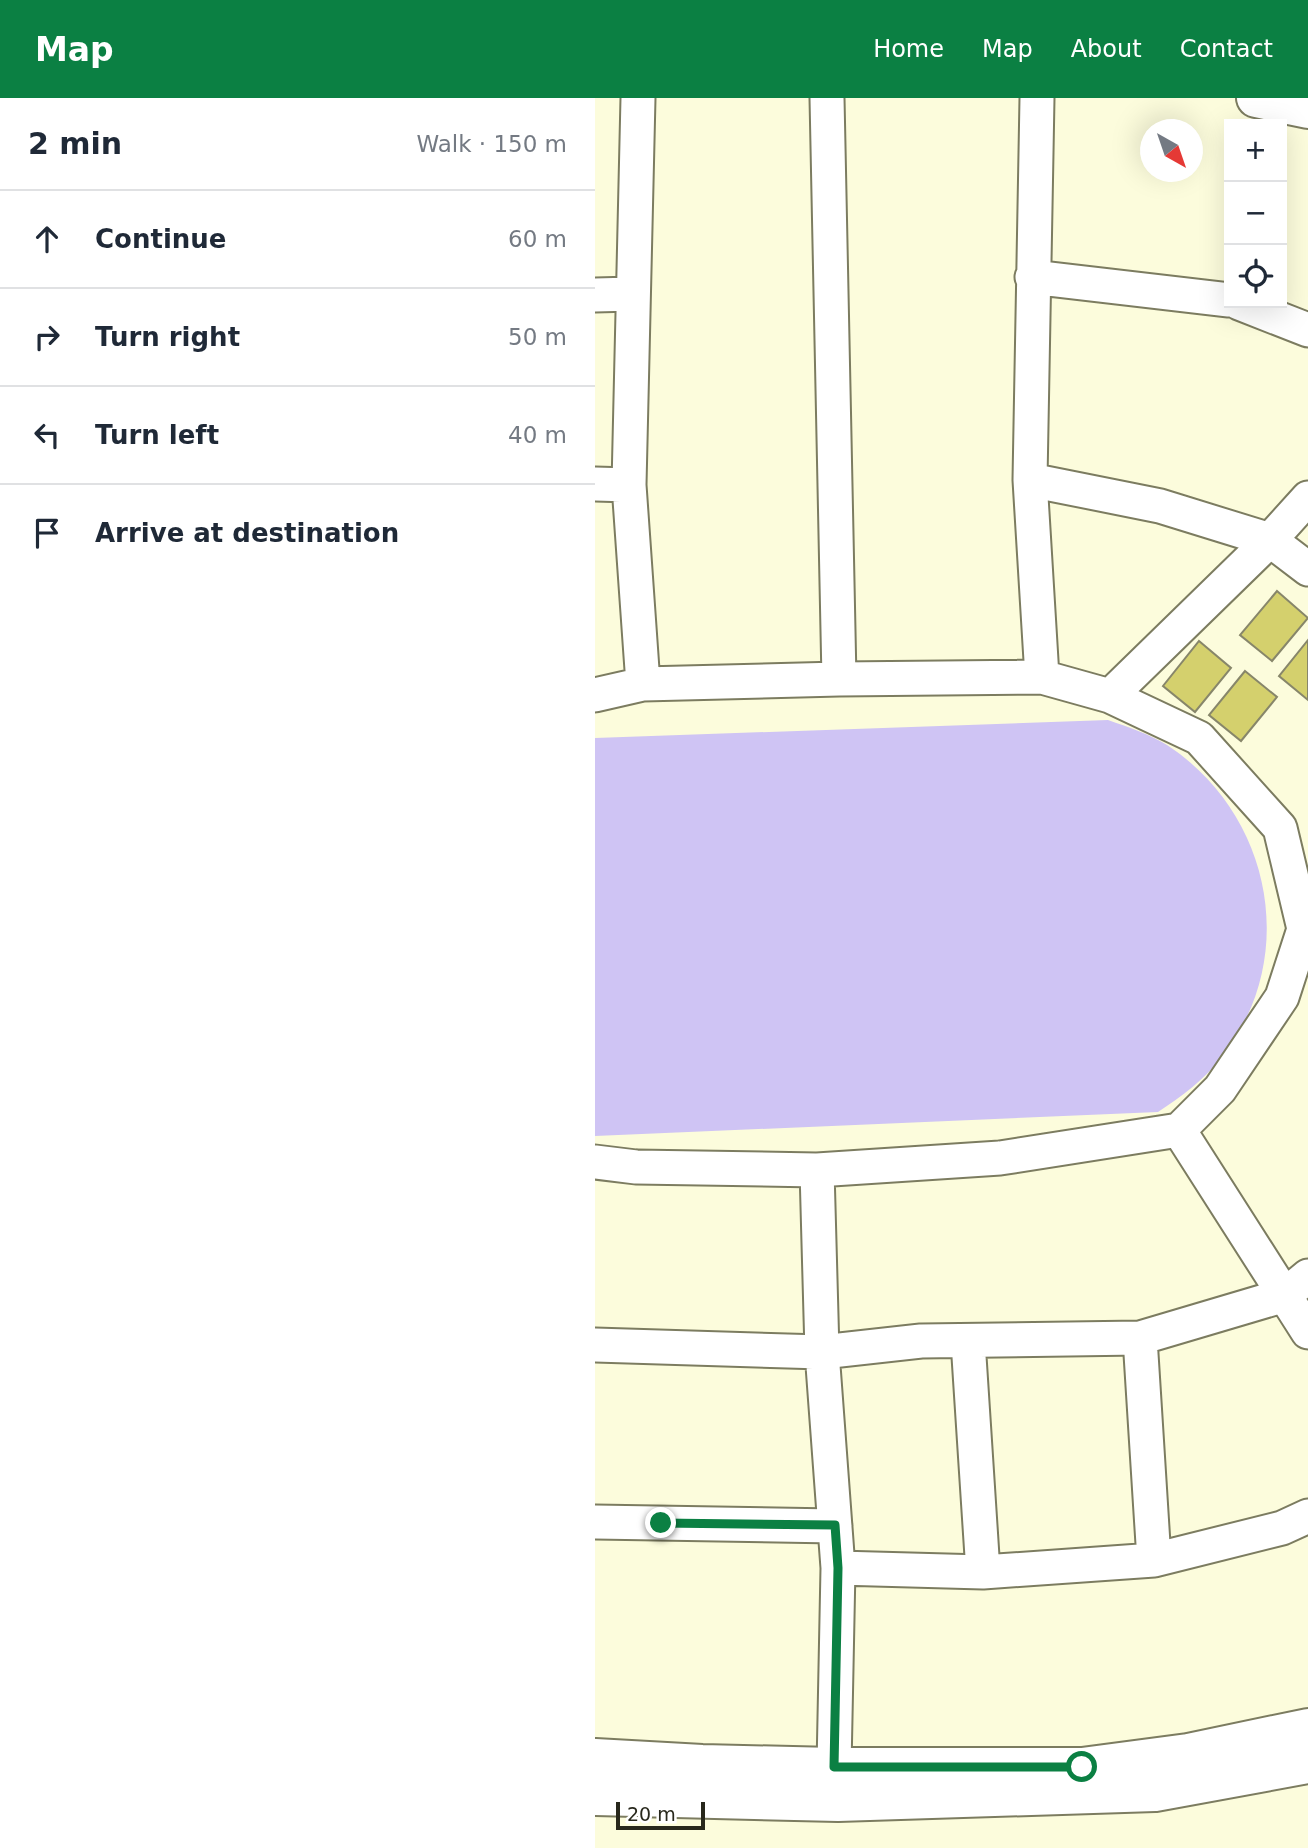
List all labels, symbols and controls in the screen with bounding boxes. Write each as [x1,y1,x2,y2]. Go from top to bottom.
text: Map [35,30,114,69]
text: Home [873,35,944,63]
text: Map [982,35,1033,63]
text: About [1071,35,1142,63]
text: Contact [1180,35,1273,63]
north arrow [1140,119,1203,182]
map controls [1224,119,1287,308]
button: + [1224,119,1287,182]
text: 2 min [28,126,122,161]
text: Walk · 150 m [416,131,567,157]
button: − [1224,182,1287,245]
icon: ahead [28,220,66,258]
text: Continue [95,224,226,254]
text: 60 m [508,226,567,252]
button: locate [1224,245,1287,308]
icon: right [28,318,66,356]
text: Turn right [95,322,240,352]
text: 50 m [508,324,567,350]
icon: left [28,416,66,454]
text: Turn left [95,420,219,450]
text: 40 m [508,422,567,448]
icon: arrive [28,514,66,552]
text: Arrive at destination [95,518,399,548]
route end [645,1507,676,1538]
route start [1066,1751,1097,1782]
scale bar [616,1799,705,1831]
text: 20 m [627,1803,676,1825]

